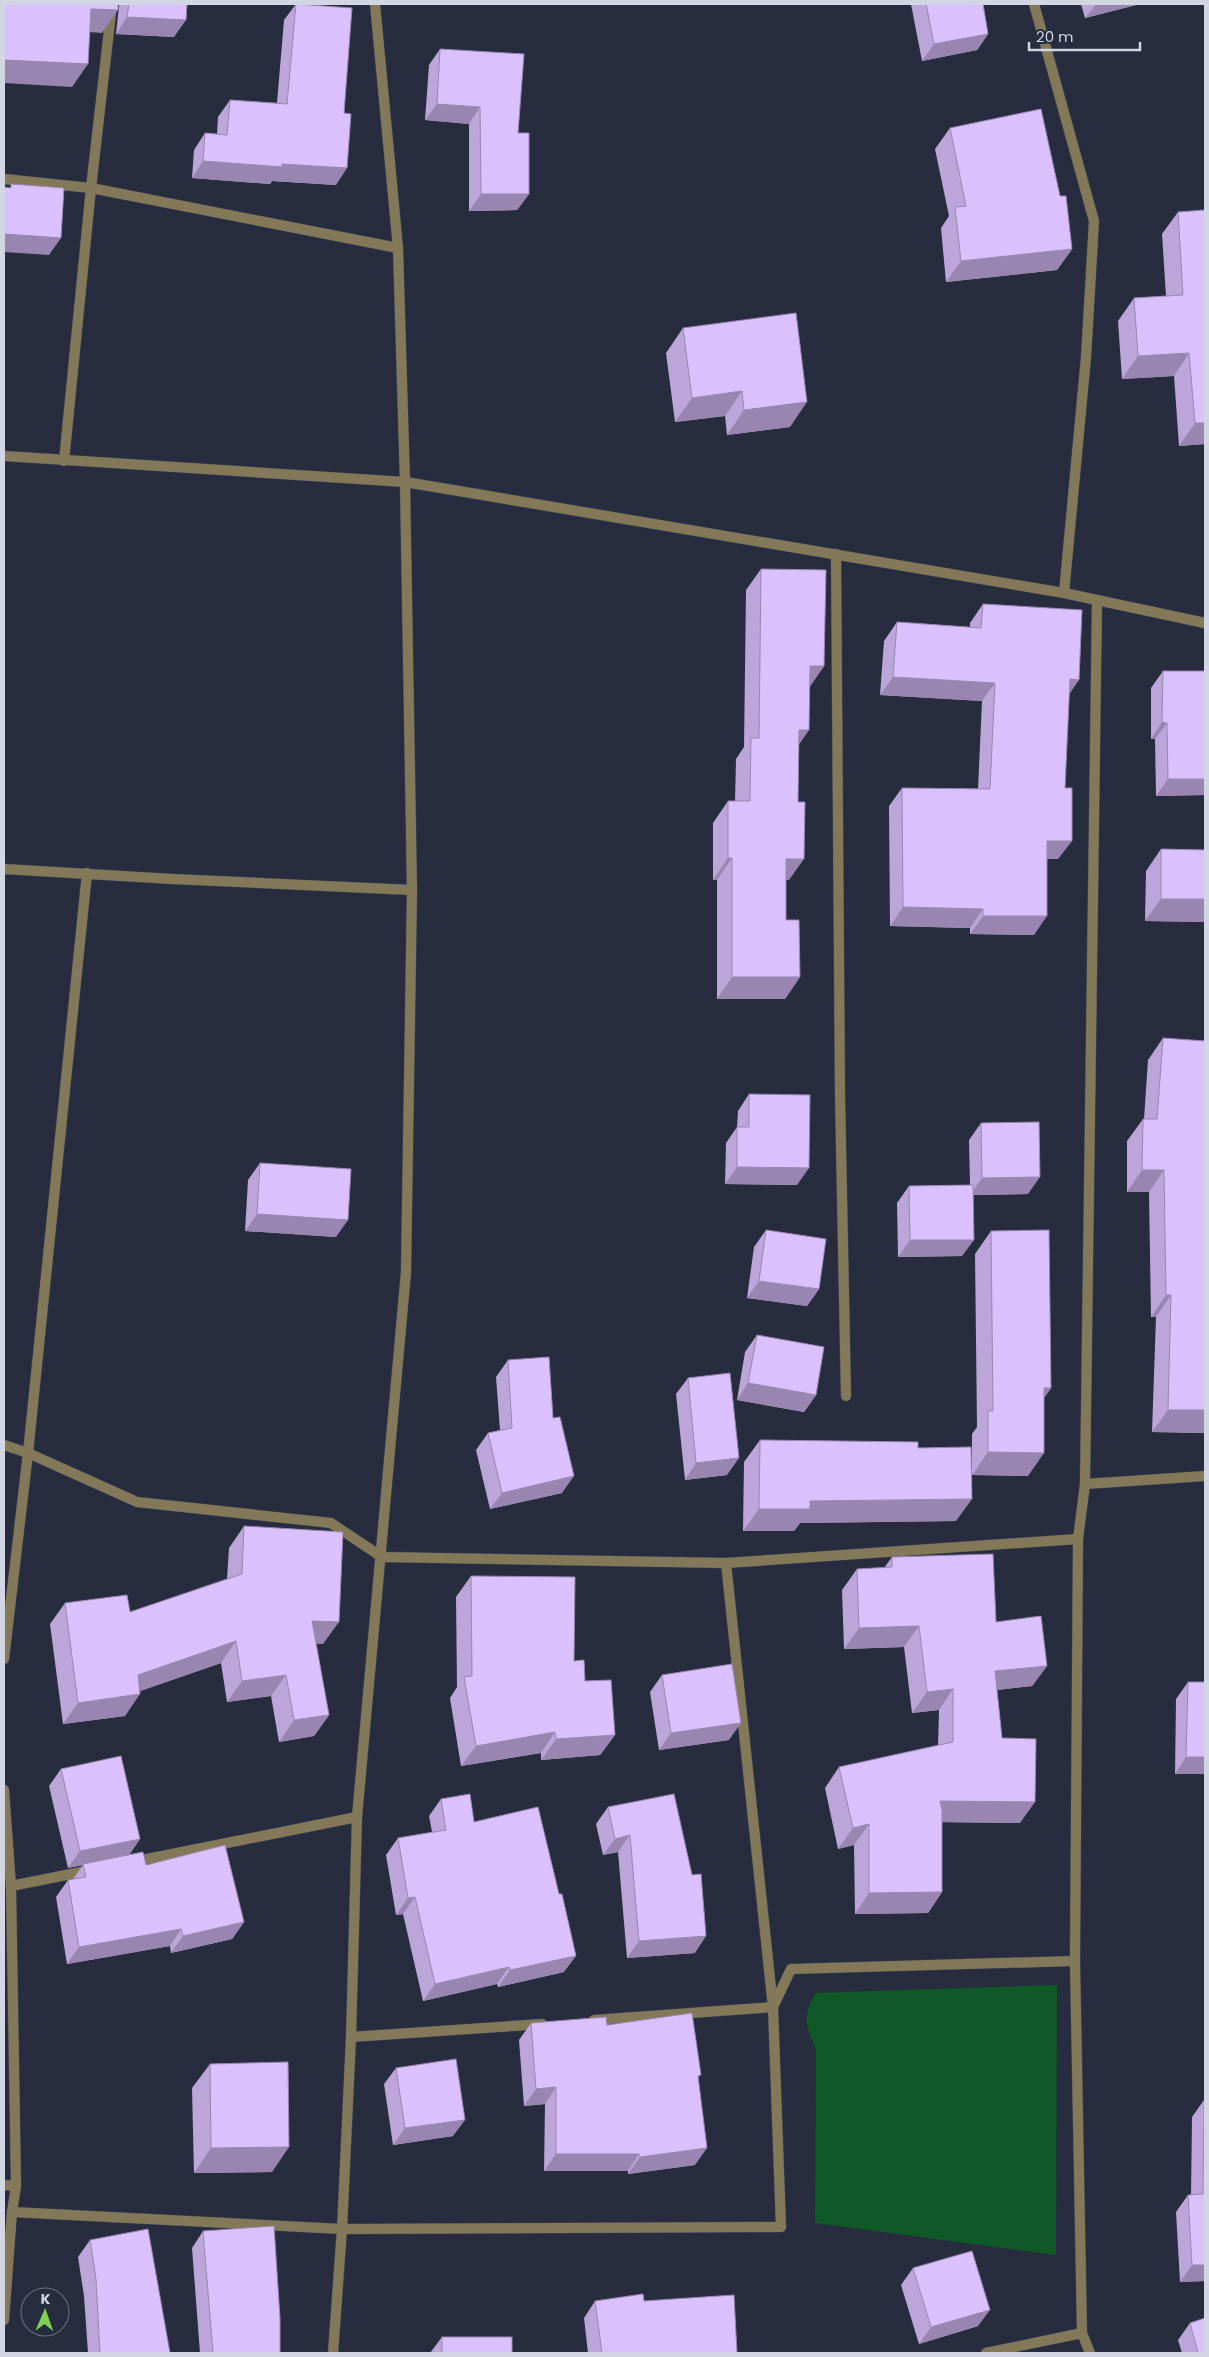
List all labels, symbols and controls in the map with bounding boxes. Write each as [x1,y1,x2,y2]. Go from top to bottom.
scale bar [1029,20,1140,52]
text: 20 m [1036,26,1074,47]
north arrow [20,2287,70,2337]
text: K [40,2289,51,2309]

